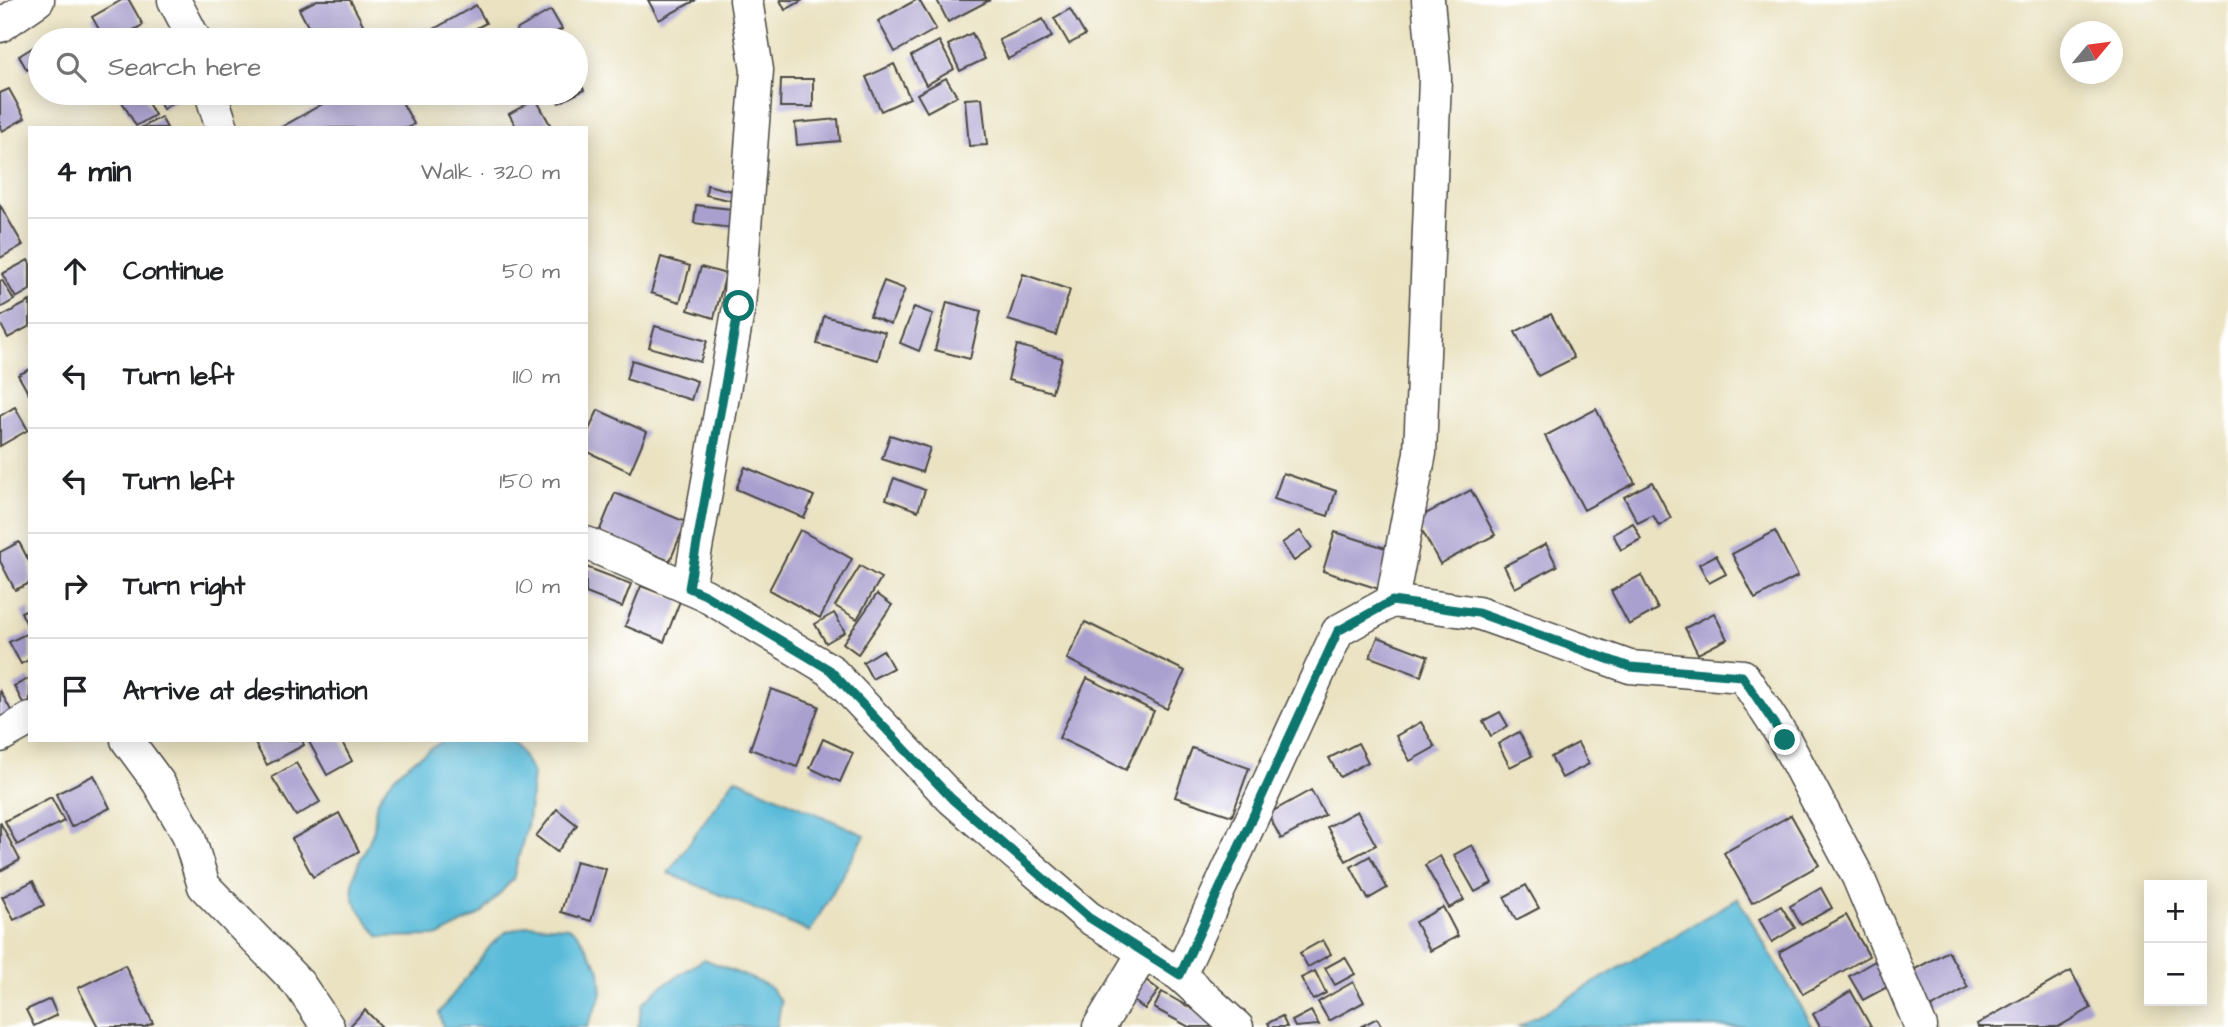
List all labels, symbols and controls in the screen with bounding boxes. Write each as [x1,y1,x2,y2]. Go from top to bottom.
north arrow [2060,21,2123,84]
search box [28,28,588,105]
icon: search [52,48,90,86]
text: Search here [108,49,261,85]
text: 4 min [56,151,131,193]
text: Walk · 320 m [421,156,560,188]
icon: ahead [56,252,94,290]
text: Continue [123,253,224,289]
text: 50 m [502,255,560,287]
route start [723,290,754,321]
icon: left [56,357,94,395]
text: Turn left [123,358,234,394]
text: 110 m [512,360,560,392]
icon: left [56,462,94,500]
text: Turn left [123,463,234,499]
text: 150 m [499,465,560,497]
icon: right [56,567,94,605]
text: Turn right [123,568,245,604]
text: 10 m [515,570,560,602]
icon: arrive [56,672,94,710]
text: Arrive at destination [123,673,368,709]
route end [1769,724,1800,755]
map controls [2144,880,2207,1006]
button: + [2144,880,2207,943]
button: − [2144,943,2207,1006]

